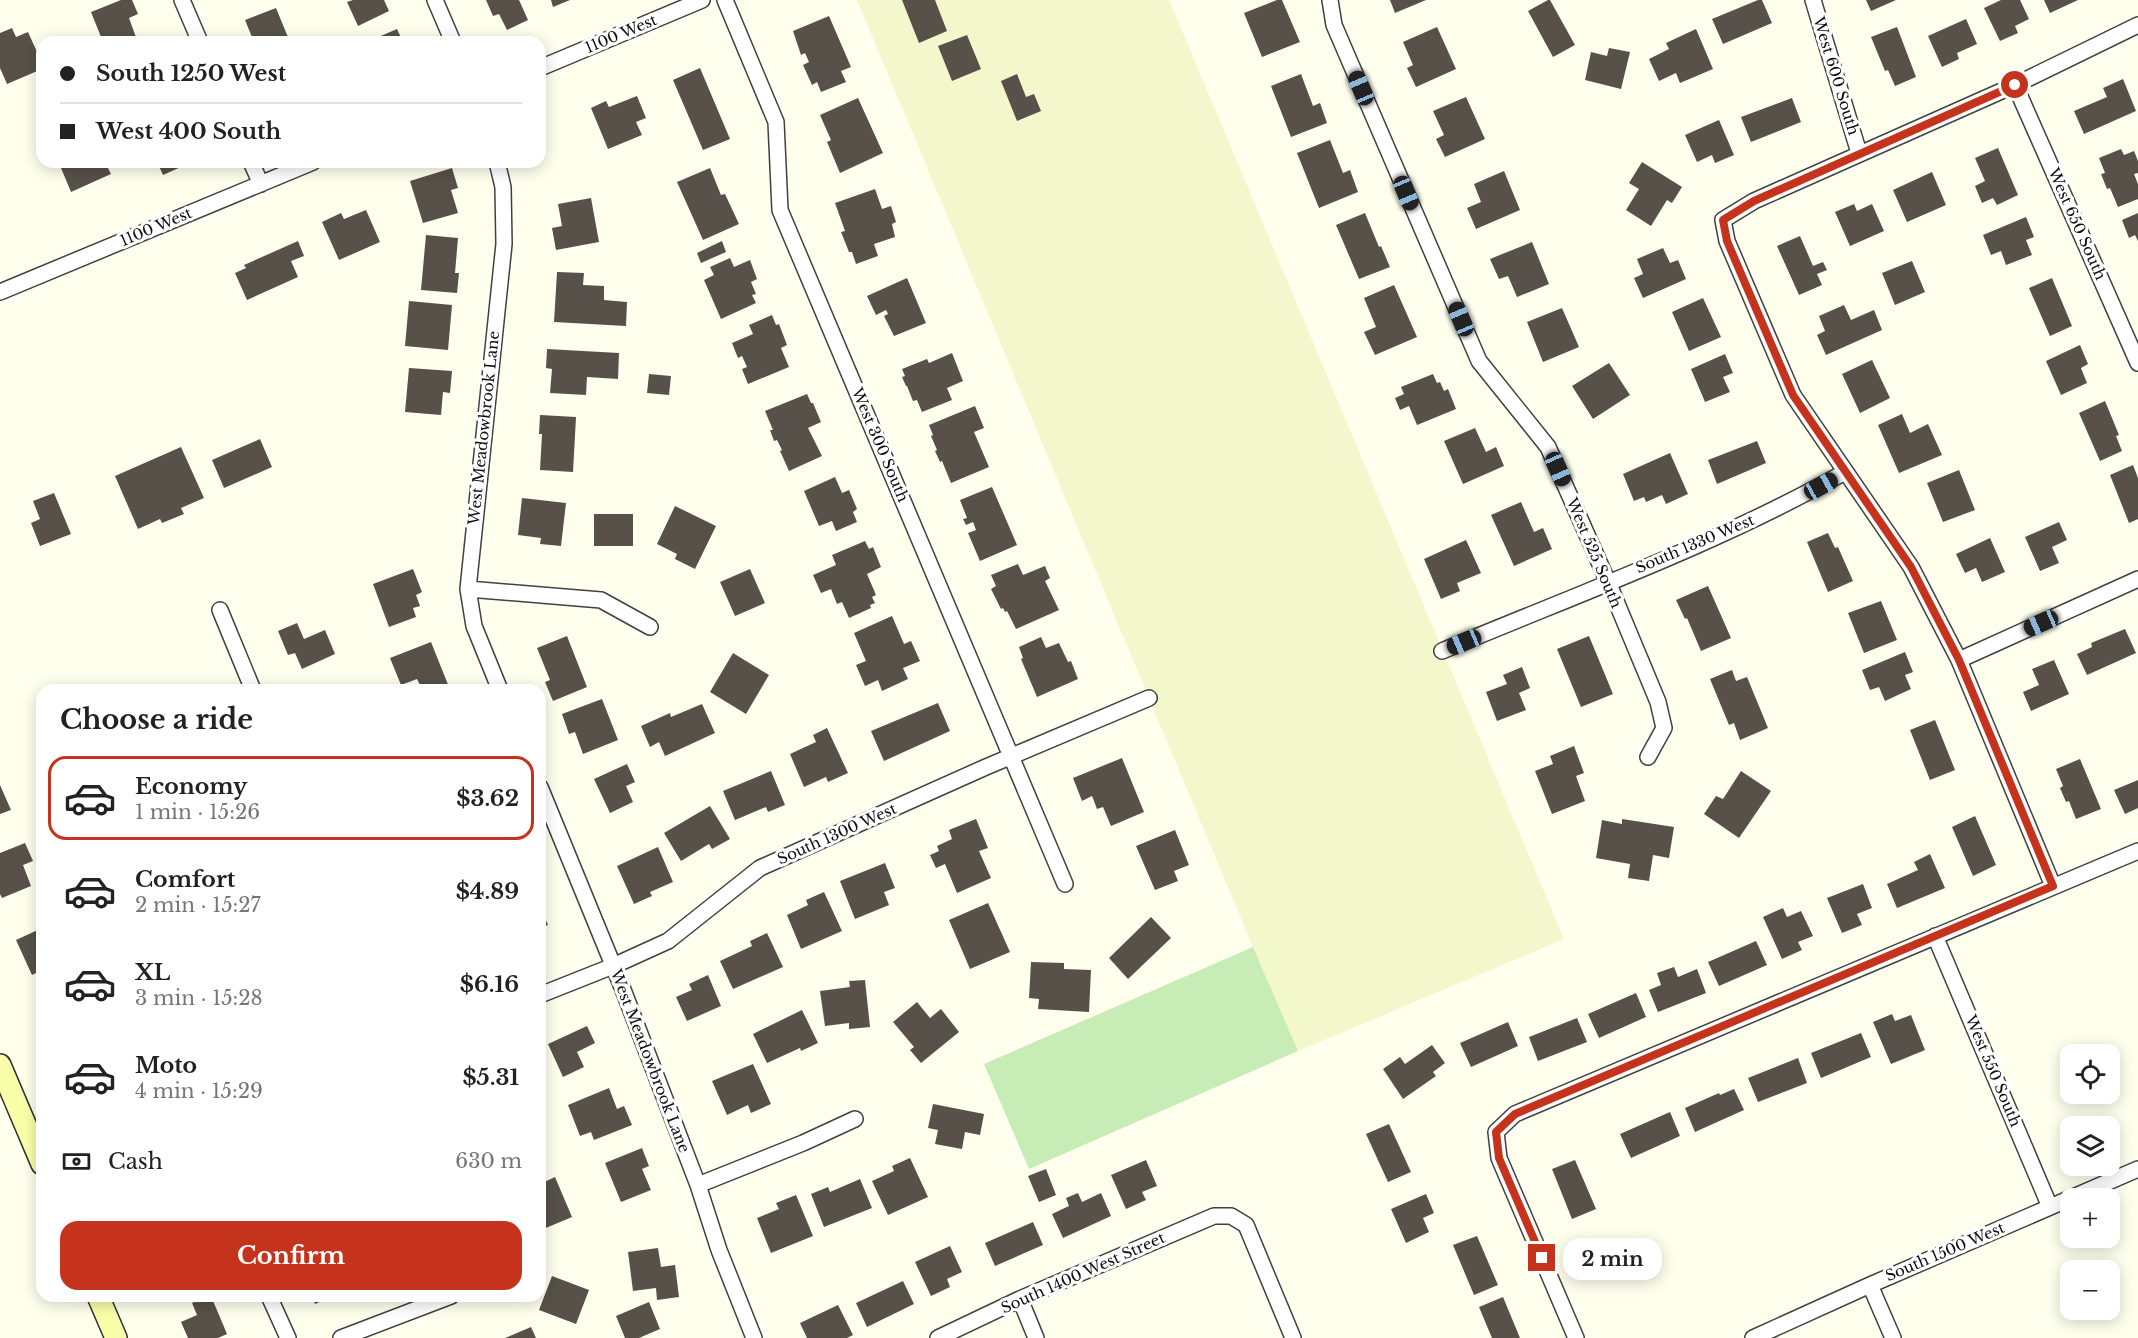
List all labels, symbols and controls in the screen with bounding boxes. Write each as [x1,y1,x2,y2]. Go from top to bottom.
street label: 1100 West [582,10,660,57]
street label: West 600 South [1809,13,1864,137]
text: South 1250 West [96,60,286,87]
car [1346,68,1376,108]
route start [2001,71,2028,98]
text: West 400 South [96,118,281,145]
street label: West 650 South [2044,164,2111,283]
car [1391,173,1421,213]
street label: 1100 West [117,203,195,250]
car [1446,299,1476,339]
street label: West Meadowbrook Lane [464,330,503,527]
street label: West 300 South [847,384,913,505]
car [1542,449,1574,489]
car [1801,469,1841,503]
street label: West 525 South [1562,494,1626,611]
street label: South 1330 West [1633,510,1757,577]
car [2021,607,2061,639]
car [1444,627,1484,657]
text: Choose a ride [60,703,253,736]
icon: car [63,771,117,825]
text: Economy [135,773,247,800]
text: $3.62 [456,785,519,812]
street label: South 1300 West [774,799,900,868]
text: 1 min · 15:26 [135,800,260,824]
icon: car [63,864,117,918]
text: Comfort [135,866,235,893]
text: $4.89 [456,878,519,905]
text: 2 min · 15:27 [135,893,261,917]
icon: car [63,957,117,1011]
text: XL [135,959,170,986]
street label: West Meadowbrook Lane [606,965,694,1155]
text: $6.16 [460,971,519,998]
text: 3 min · 15:28 [135,986,263,1010]
street label: West 550 South [1961,1011,2026,1129]
map controls [2060,1044,2120,1320]
button: locate [2060,1044,2120,1104]
icon: car [63,1050,117,1104]
text: Moto [135,1052,197,1079]
text: $5.31 [462,1064,519,1091]
text: 4 min · 15:29 [135,1079,263,1103]
button: layers [2060,1116,2120,1176]
icon: cash [60,1145,93,1178]
text: Cash [108,1148,163,1175]
text: 630 m [455,1149,522,1173]
button: + [2060,1188,2120,1248]
street label: South 1500 West [1882,1218,2008,1285]
button: Confirm [60,1221,522,1290]
street label: South 1400 West Street [998,1228,1168,1317]
callout: 2 min [1563,1237,1662,1279]
route end [1528,1244,1555,1271]
text: 2 min [1581,1247,1644,1271]
button: − [2060,1260,2120,1320]

